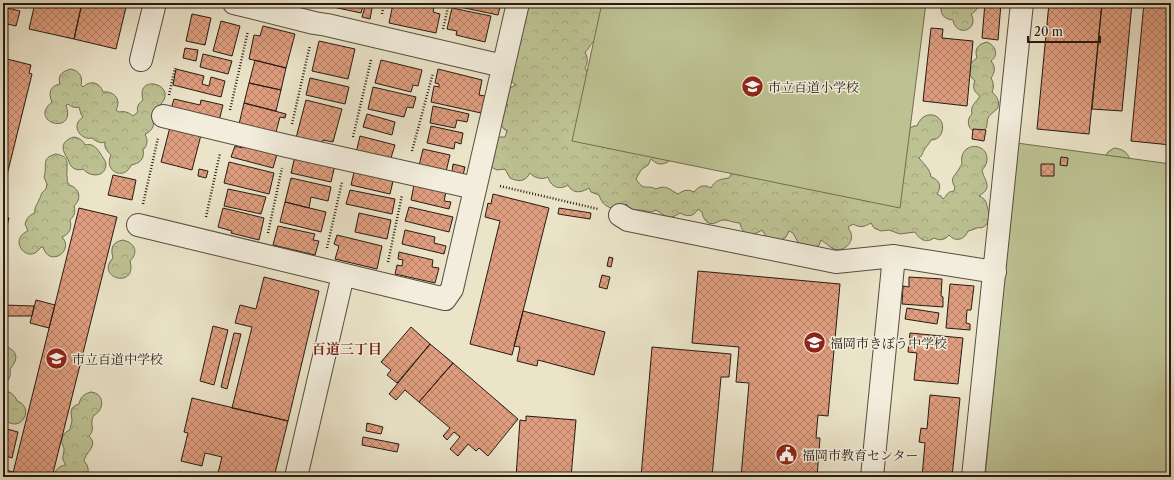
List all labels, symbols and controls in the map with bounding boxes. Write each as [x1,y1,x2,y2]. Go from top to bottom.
scale bar [1028,18,1100,44]
text: 20 m [1034,24,1063,39]
school or university icon: 市立百道小学校 [739,74,765,100]
place label: 市立百道小学校 [768,79,859,95]
school or university icon: 福岡市きぼう中学校 [801,330,827,356]
place label: 福岡市きぼう中学校 [830,335,947,351]
district label: 百道三丁目 [312,340,382,358]
school or university icon: 市立百道中学校 [44,346,70,372]
place label: 市立百道中学校 [72,351,163,367]
public building icon: 福岡市教育センター [774,442,800,468]
place label: 福岡市教育センター [802,447,918,463]

